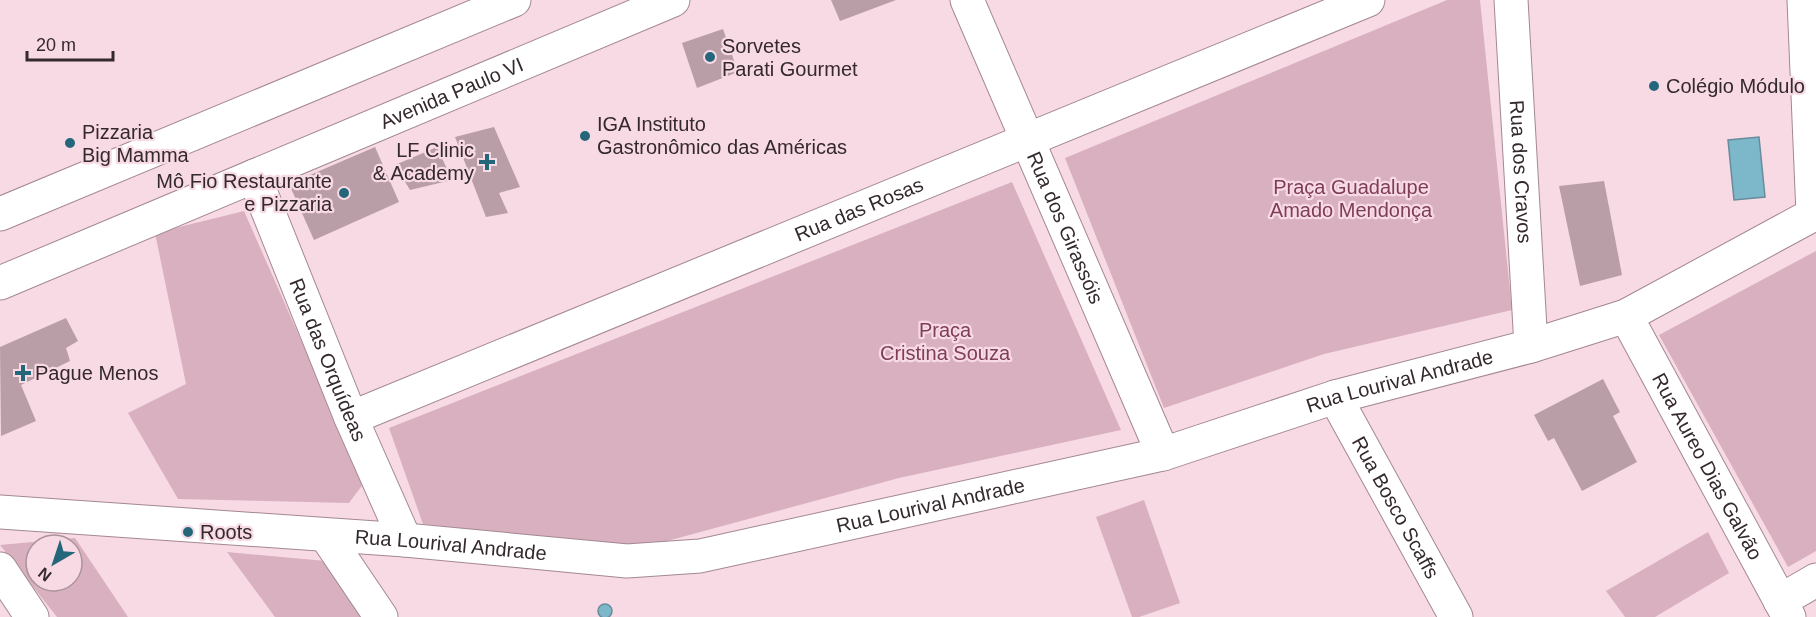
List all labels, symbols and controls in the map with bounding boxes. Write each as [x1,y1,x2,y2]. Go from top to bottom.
scale bar [27,24,112,62]
text: 20 m [36,35,76,55]
place label: Sorvetes Parati Gourmet [722,35,858,80]
marker: Sorvetes Parati Gourmet [703,50,717,64]
street label: Avenida Paulo VI [377,53,527,133]
place label: Colégio Módulo [1666,75,1805,97]
marker: Colégio Módulo [1647,79,1661,93]
street label: Rua dos Cravos [1506,99,1536,244]
place label: IGA Instituto Gastronômico das Américas [597,113,847,158]
place label: Pizzaria Big Mamma [82,121,190,166]
marker: IGA Instituto Gastronômico das Américas [578,129,592,143]
marker: Pizzaria Big Mamma [63,136,77,150]
place label: LF Clinic & Academy [373,139,474,184]
street label: Rua dos Girassóis [1023,148,1108,307]
marker: LF Clinic & Academy [478,153,496,171]
place label: Mô Fio Restaurante e Pizzaria [156,170,333,215]
street label: Rua das Rosas [791,173,926,245]
park label: Praça Guadalupe Amado Mendonça [1270,176,1433,221]
marker: Mô Fio Restaurante e Pizzaria [337,186,351,200]
street label: Rua das Orquídeas [285,275,371,444]
park label: Praça Cristina Souza [880,319,1011,364]
street label: Rua Lourival Andrade [1303,345,1495,417]
place label: Pague Menos [35,362,158,384]
marker: Pague Menos [16,366,30,380]
street label: Rua Aureo Dias Galvão [1648,369,1767,564]
street label: Rua Bosco Scaffs [1348,433,1444,582]
street label: Rua Lourival Andrade [834,474,1027,537]
place label: Roots [200,521,252,543]
marker: Roots [181,525,195,539]
street label: Rua Lourival Andrade [354,526,548,564]
north arrow [24,533,84,593]
text: N [35,564,55,585]

